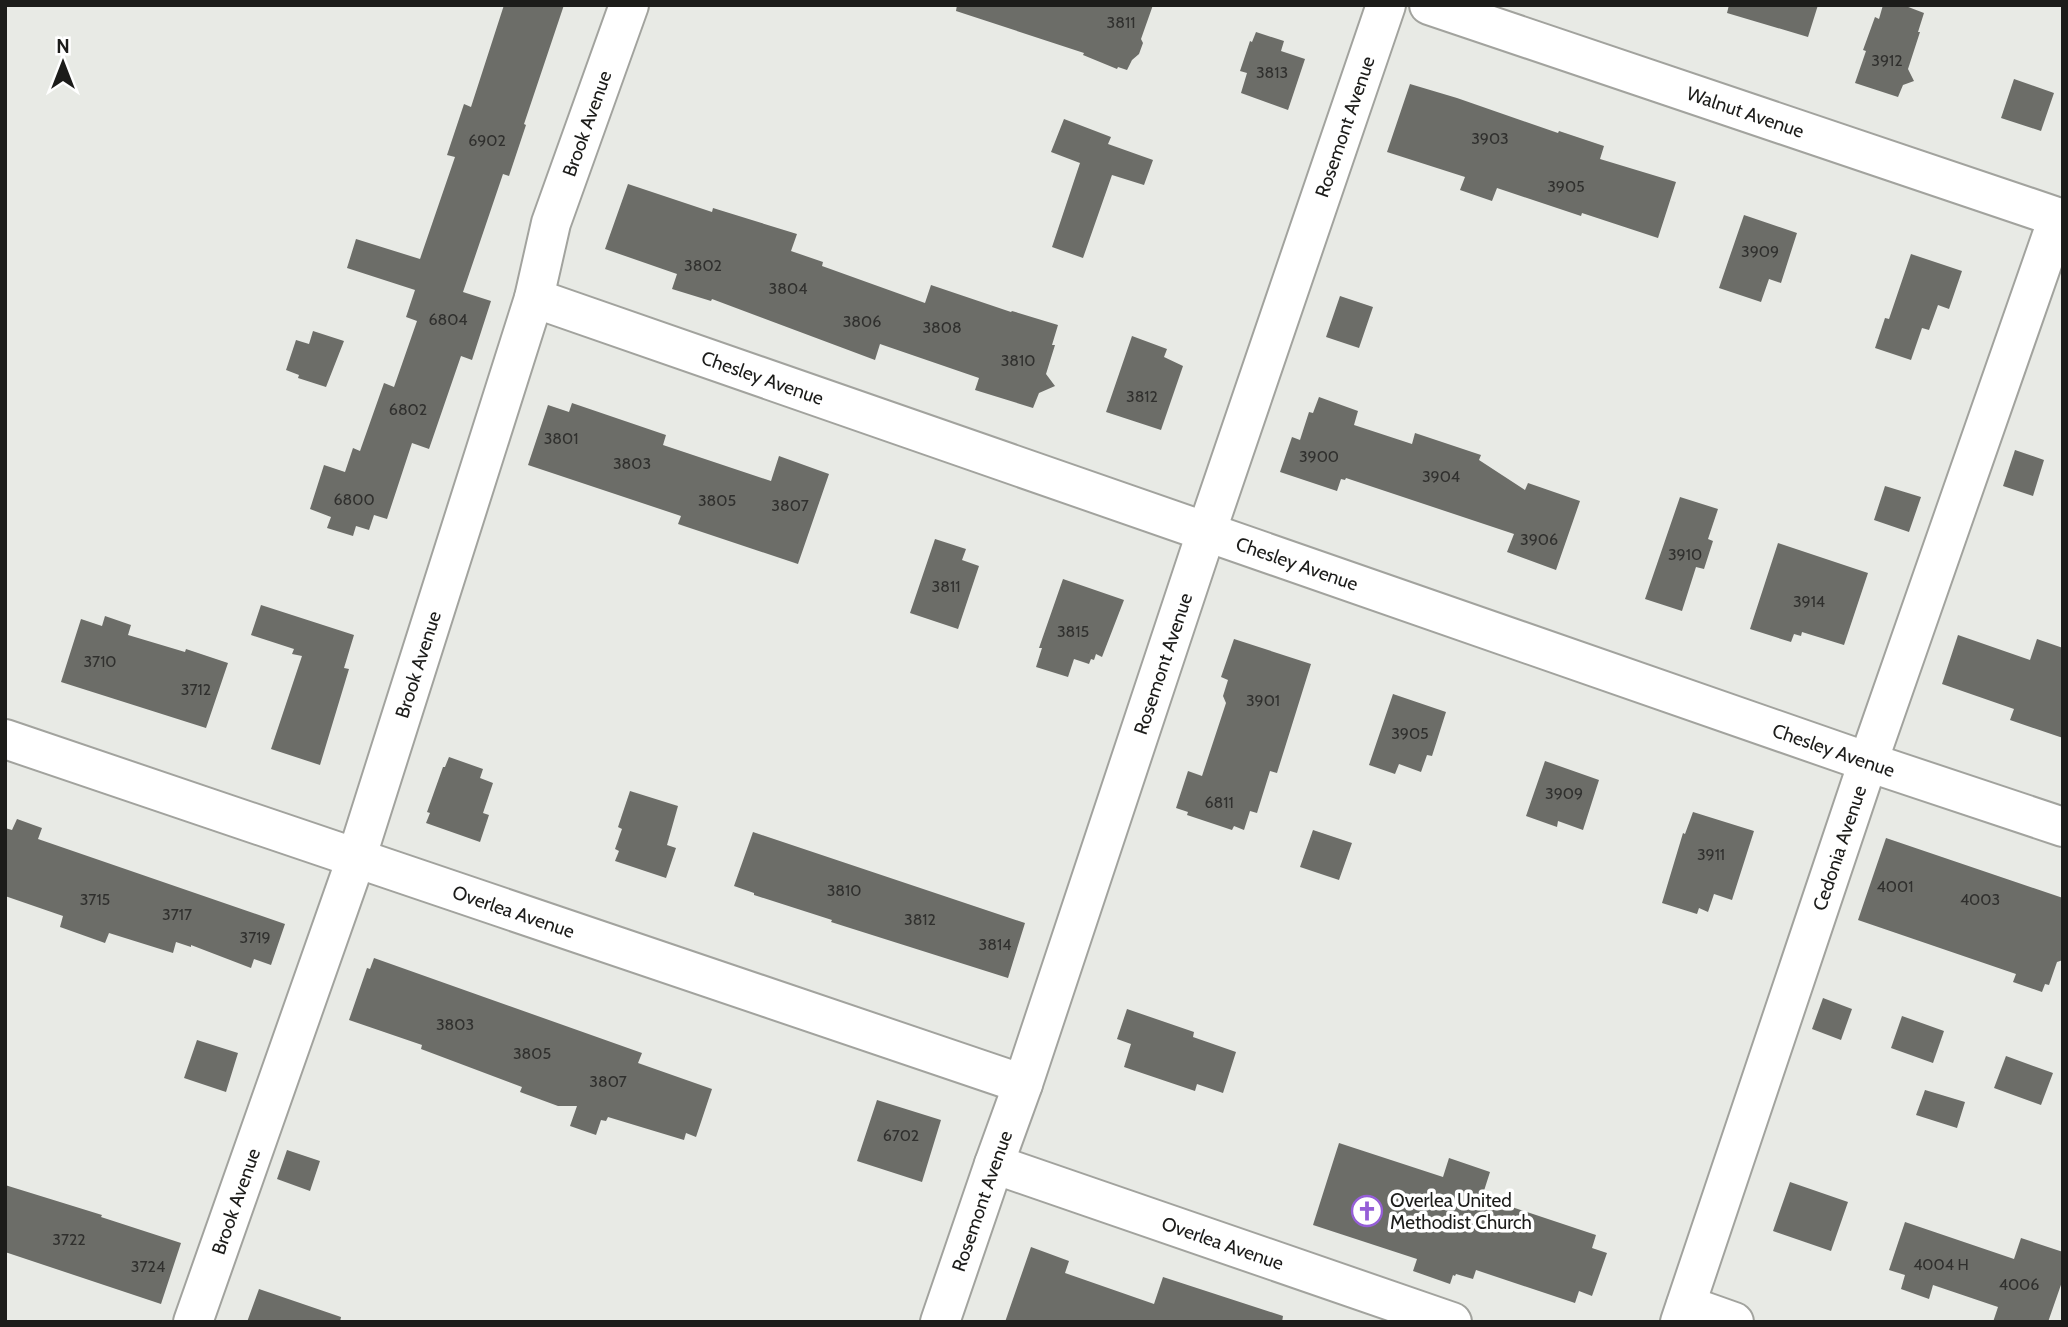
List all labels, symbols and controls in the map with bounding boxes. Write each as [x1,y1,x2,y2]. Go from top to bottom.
house number: 3811 [1107,13,1135,32]
north arrow [28,28,98,98]
text: N [56,35,70,58]
house number: 3912 [1871,51,1903,70]
street label: Rosemont Avenue [1310,53,1380,200]
house number: 3813 [1256,63,1288,82]
street label: Brook Avenue [558,67,617,180]
street label: Walnut Avenue [1684,82,1807,143]
house number: 3903 [1471,129,1509,148]
house number: 6902 [468,131,506,150]
house number: 3905 [1547,177,1585,196]
house number: 3909 [1741,242,1779,261]
house number: 3802 [684,256,722,275]
house number: 3804 [769,279,807,298]
house number: 6804 [428,310,468,329]
house number: 3806 [843,312,881,331]
house number: 3808 [922,318,962,337]
street label: Chesley Avenue [698,346,827,410]
house number: 3810 [1001,351,1035,370]
house number: 3812 [1126,387,1158,406]
house number: 6802 [389,400,427,419]
house number: 3801 [544,429,578,448]
house number: 3900 [1299,447,1339,466]
house number: 3803 [613,454,651,473]
house number: 3904 [1422,467,1460,486]
house number: 6800 [333,490,375,509]
house number: 3805 [698,491,736,510]
house number: 3807 [771,496,809,515]
house number: 3906 [1520,530,1558,549]
street label: Chesley Avenue [1233,532,1361,596]
house number: 3910 [1668,545,1702,564]
house number: 3811 [932,577,960,596]
street label: Rosemont Avenue [1129,590,1197,738]
house number: 3914 [1793,592,1825,611]
street label: Brook Avenue [390,608,446,721]
house number: 3815 [1057,622,1089,641]
house number: 3710 [83,652,117,671]
house number: 3712 [181,680,211,699]
house number: 3901 [1246,691,1280,710]
street label: Chesley Avenue [1769,719,1898,782]
house number: 3905 [1391,724,1429,743]
street label: Cedonia Avenue [1808,782,1871,914]
house number: 3909 [1545,784,1583,803]
house number: 6811 [1204,793,1234,812]
house number: 3911 [1697,845,1725,864]
house number: 4001 [1877,877,1913,896]
street label: Overlea Avenue [449,880,578,943]
house number: 3810 [827,881,861,900]
house number: 3715 [80,890,110,909]
house number: 4003 [1960,890,2000,909]
house number: 3717 [162,905,192,924]
house number: 3812 [904,910,936,929]
house number: 3719 [239,928,271,947]
house number: 3814 [979,935,1011,954]
house number: 3803 [436,1015,474,1034]
house number: 3805 [513,1044,551,1063]
house number: 3807 [589,1072,627,1091]
house number: 6702 [883,1126,919,1145]
street label: Rosemont Avenue [947,1127,1017,1275]
street label: Brook Avenue [207,1145,265,1258]
place label: Overlea United Methodist Church [1390,1189,1532,1234]
church icon: Overlea United Methodist Church [1350,1194,1384,1228]
street label: Overlea Avenue [1159,1212,1287,1275]
house number: 3722 [52,1230,86,1249]
house number: 4004 H [1913,1255,1969,1274]
house number: 3724 [131,1257,165,1276]
house number: 4006 [1999,1275,2039,1294]

